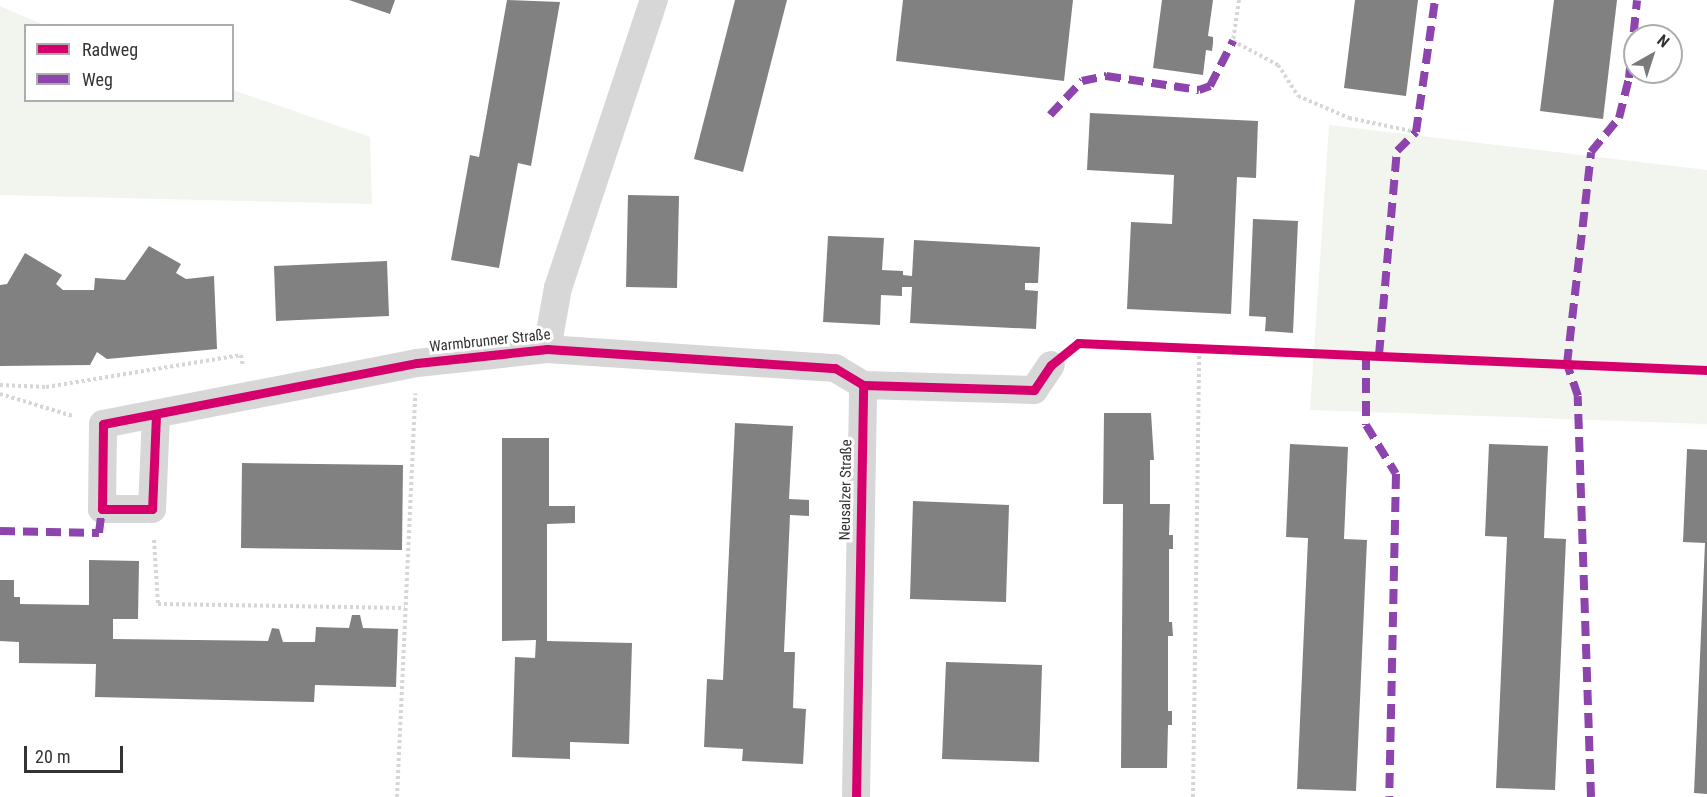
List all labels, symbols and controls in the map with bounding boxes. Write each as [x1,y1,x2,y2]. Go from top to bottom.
legend [24,24,234,102]
north arrow [1623,24,1683,84]
text: N [1654,31,1673,52]
text: Radweg [82,39,138,60]
text: Weg [82,69,113,90]
street label: Warmbrunner Straße [429,326,551,356]
street label: Neusalzer Straße [836,439,856,541]
scale bar [27,734,126,772]
text: 20 m [35,746,70,767]

